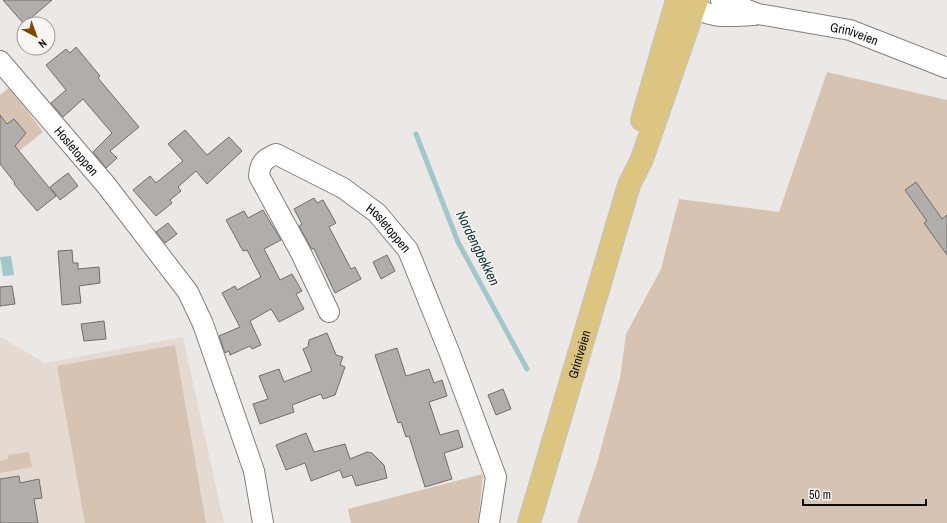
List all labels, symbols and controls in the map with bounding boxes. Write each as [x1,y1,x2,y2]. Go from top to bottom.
north arrow [16,16,56,56]
street label: Griniveien [829,18,881,49]
text: N [36,36,50,51]
street label: Hosletoppen [51,122,103,179]
street label: Hosletoppen [363,199,415,256]
water label: Nordengbekken [452,208,504,288]
street label: Griniveien [564,328,594,381]
scale bar [803,481,926,507]
text: 50 m [809,487,831,503]

